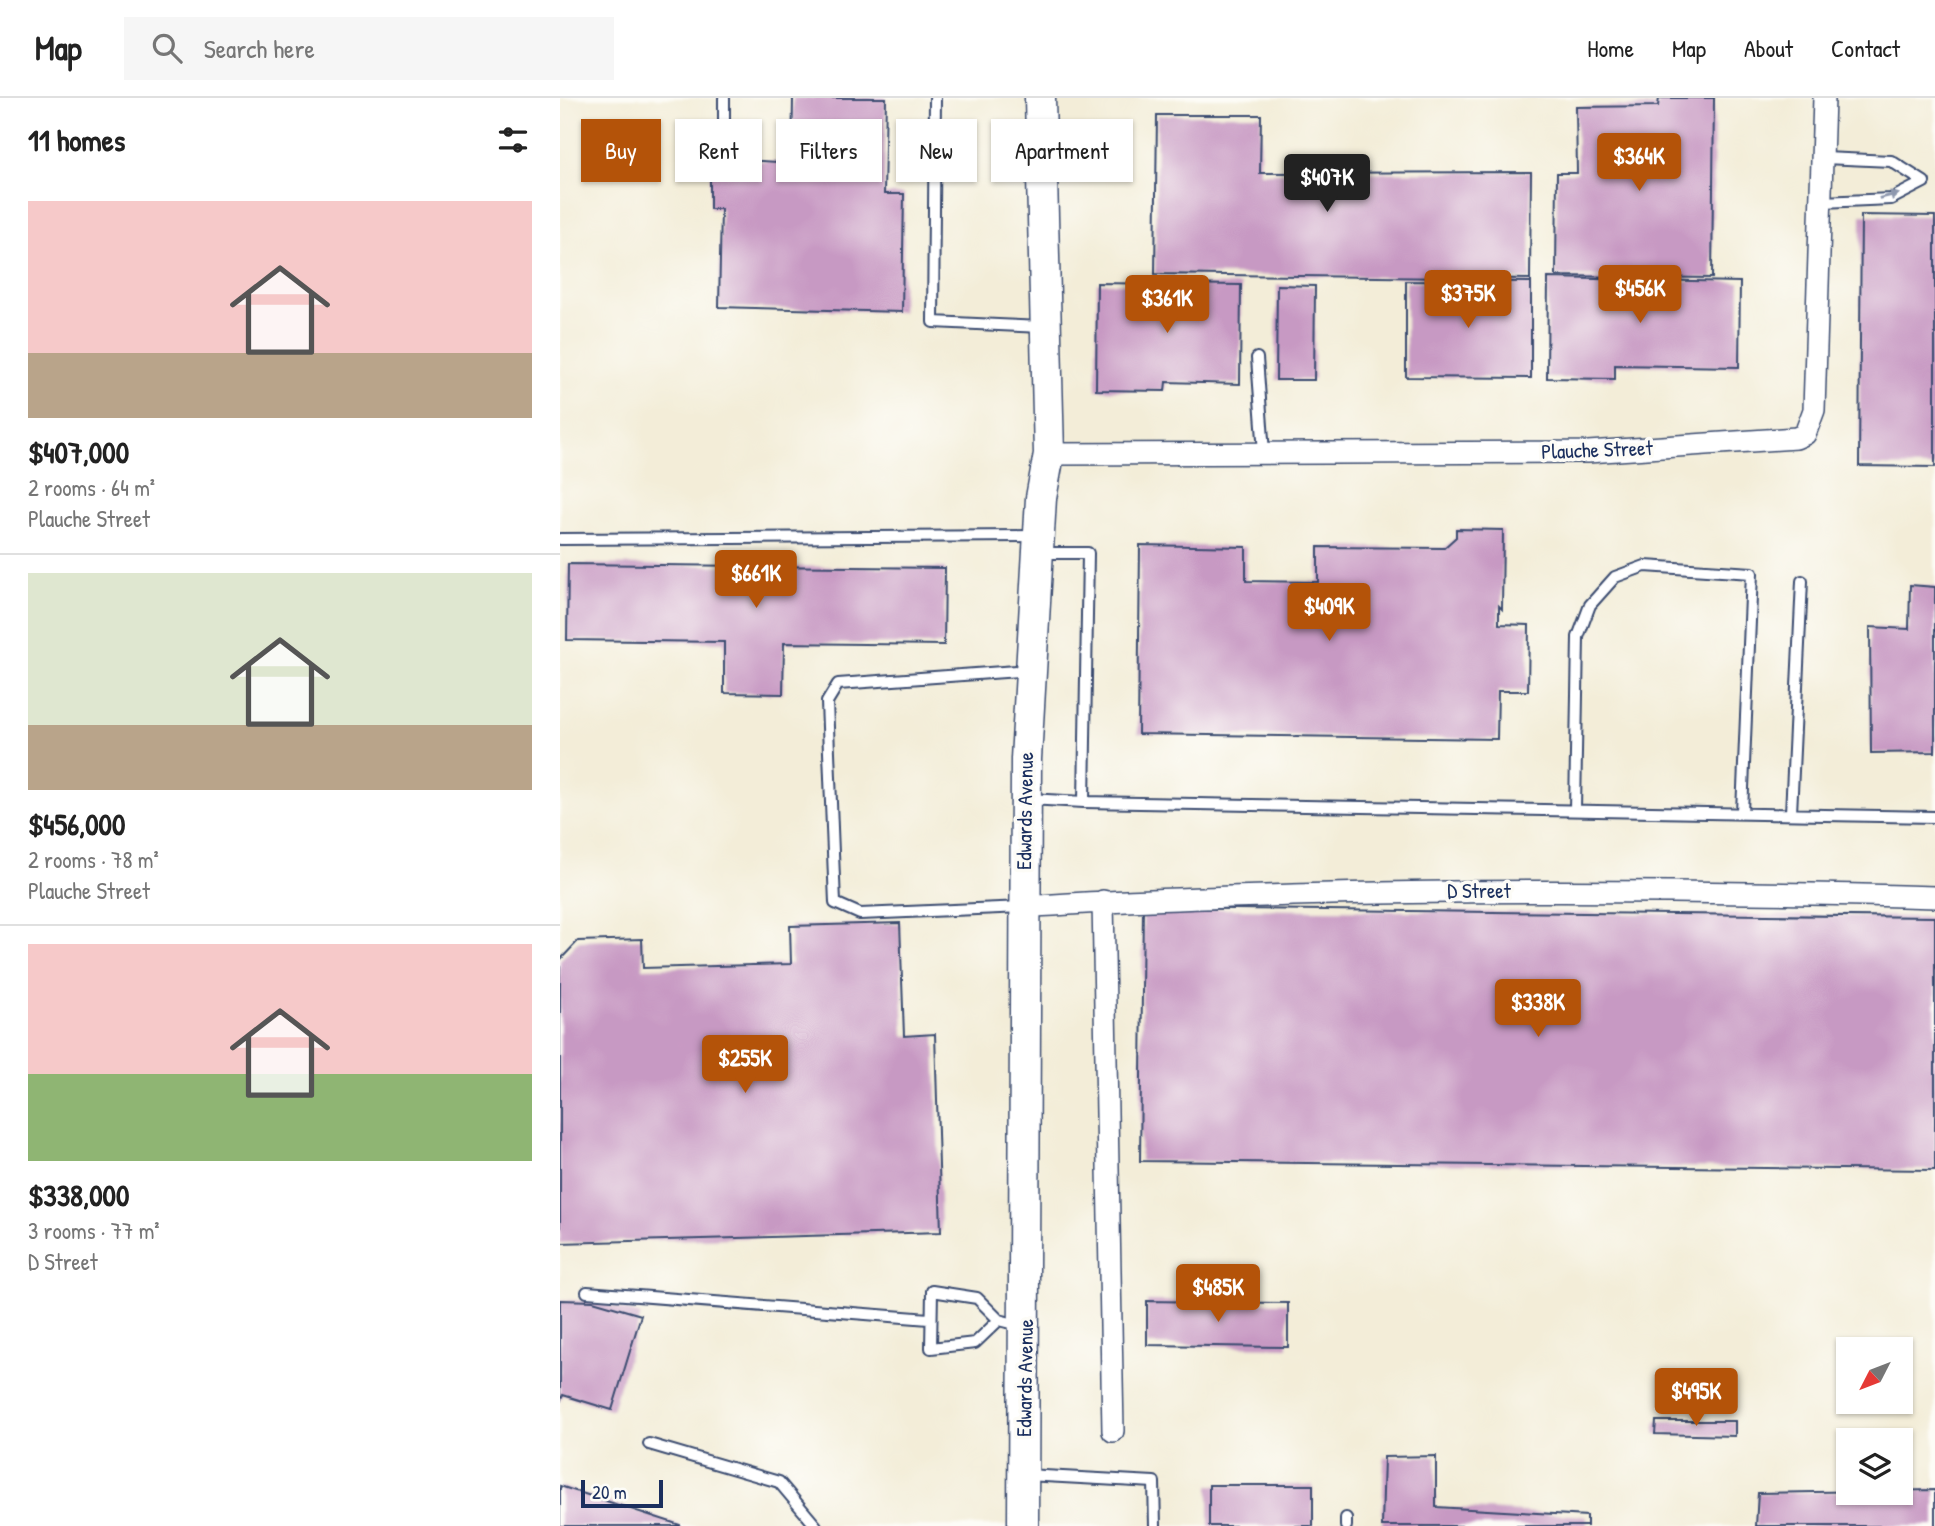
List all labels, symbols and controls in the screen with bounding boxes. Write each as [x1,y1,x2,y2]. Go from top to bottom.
search box [124,17,614,80]
text: Map [35,26,82,70]
icon: search [148,29,186,67]
text: Search here [204,31,315,66]
text: Home [1587,32,1634,64]
text: Map [1672,32,1706,64]
text: About [1744,32,1793,64]
text: Contact [1831,32,1900,64]
chip: Buy [581,119,661,182]
chip: Rent [675,119,762,182]
chip: Filters [776,119,882,182]
chip: New [896,119,977,182]
chip: Apartment [991,119,1133,182]
text: 11 homes [28,120,125,160]
icon: filters [494,121,532,159]
pin: $364K [1590,134,1688,193]
text: $364K [1613,140,1665,171]
pin: $407K [1278,155,1376,214]
text: $407K [1300,161,1354,192]
one-way arrow [1879,191,1901,202]
icon: home [217,247,343,373]
pin: $456K [1591,266,1689,325]
pin: $375K [1419,271,1517,330]
text: $456K [1614,272,1666,303]
pin: $361K [1118,275,1216,335]
text: $375K [1440,277,1496,308]
text: $361K [1141,282,1193,313]
text: $407,000 [28,432,129,472]
street label: Plauche Street [1541,433,1654,466]
text: 2 rooms · 64 m² [28,472,155,503]
text: Plauche Street [28,503,150,534]
pin: $661K [707,550,805,610]
text: $661K [731,557,781,588]
pin: $409K [1280,584,1378,643]
text: $409K [1303,590,1355,621]
icon: home [217,619,343,745]
street label: Edwards Avenue [1009,752,1040,870]
text: $456,000 [28,804,126,844]
text: 2 rooms · 78 m² [28,844,159,875]
text: Plauche Street [28,875,150,906]
street label: D Street [1447,876,1512,905]
pin: $338K [1489,979,1587,1039]
text: $338K [1511,986,1565,1017]
icon: home [217,990,343,1116]
pin: $255K [696,1035,794,1095]
text: $255K [718,1042,772,1073]
text: $338,000 [28,1175,129,1215]
text: 3 rooms · 77 m² [28,1215,160,1246]
text: D Street [28,1246,98,1277]
pin: $485K [1169,1264,1267,1324]
text: $485K [1192,1271,1244,1302]
street label: Edwards Avenue [1009,1319,1040,1437]
north arrow [1836,1337,1913,1414]
map controls [1836,1337,1913,1505]
pin: $495K [1647,1368,1745,1428]
text: $495K [1671,1375,1721,1406]
button: layers [1836,1428,1913,1505]
scale bar [581,1477,663,1509]
text: 20 m [592,1479,627,1505]

